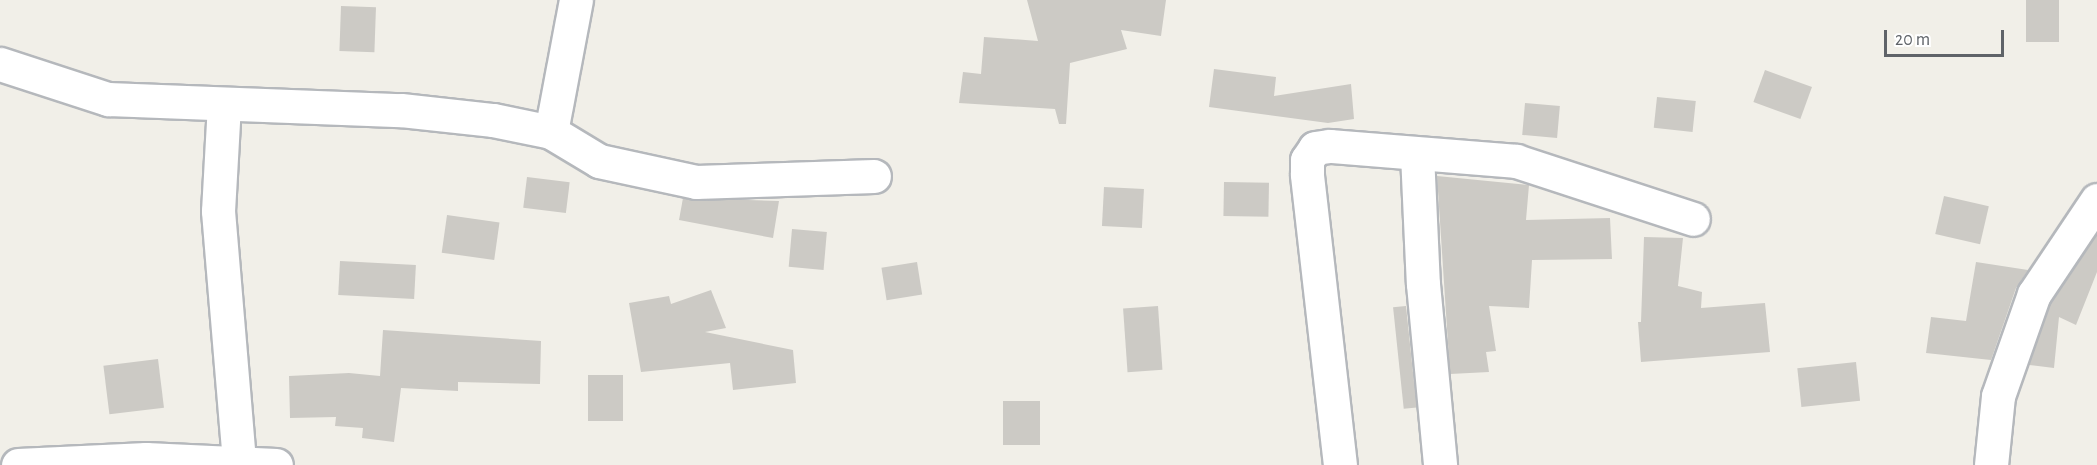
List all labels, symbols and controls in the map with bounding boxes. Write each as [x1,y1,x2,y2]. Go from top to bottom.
scale bar [1887,18,2007,56]
text: 20 m [1895,31,1930,49]

